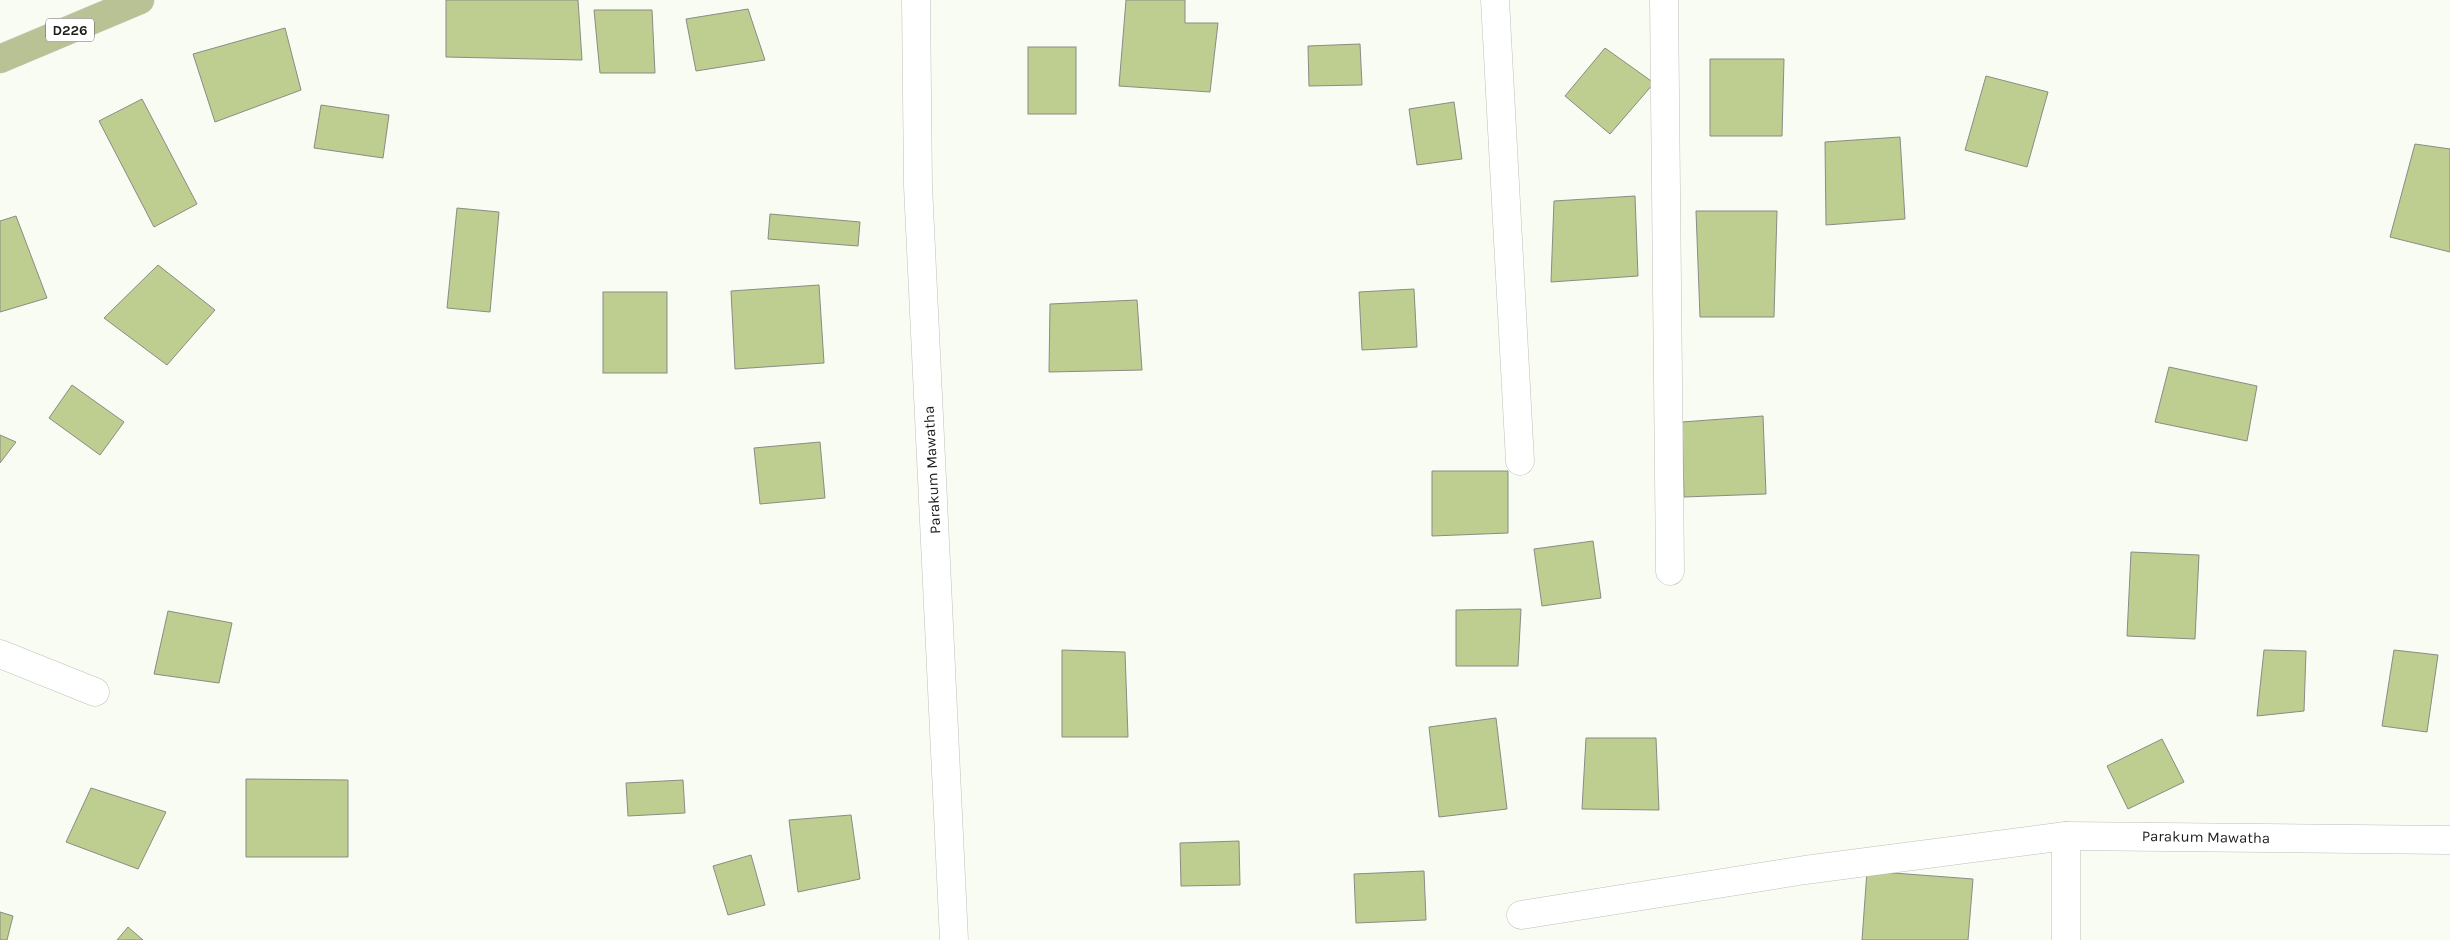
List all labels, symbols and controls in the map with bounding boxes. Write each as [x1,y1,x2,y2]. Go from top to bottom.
road number: D226 [46,18,94,42]
street label: Parakum Mawatha [920,405,944,535]
street label: Parakum Mawatha [2142,827,2270,847]

